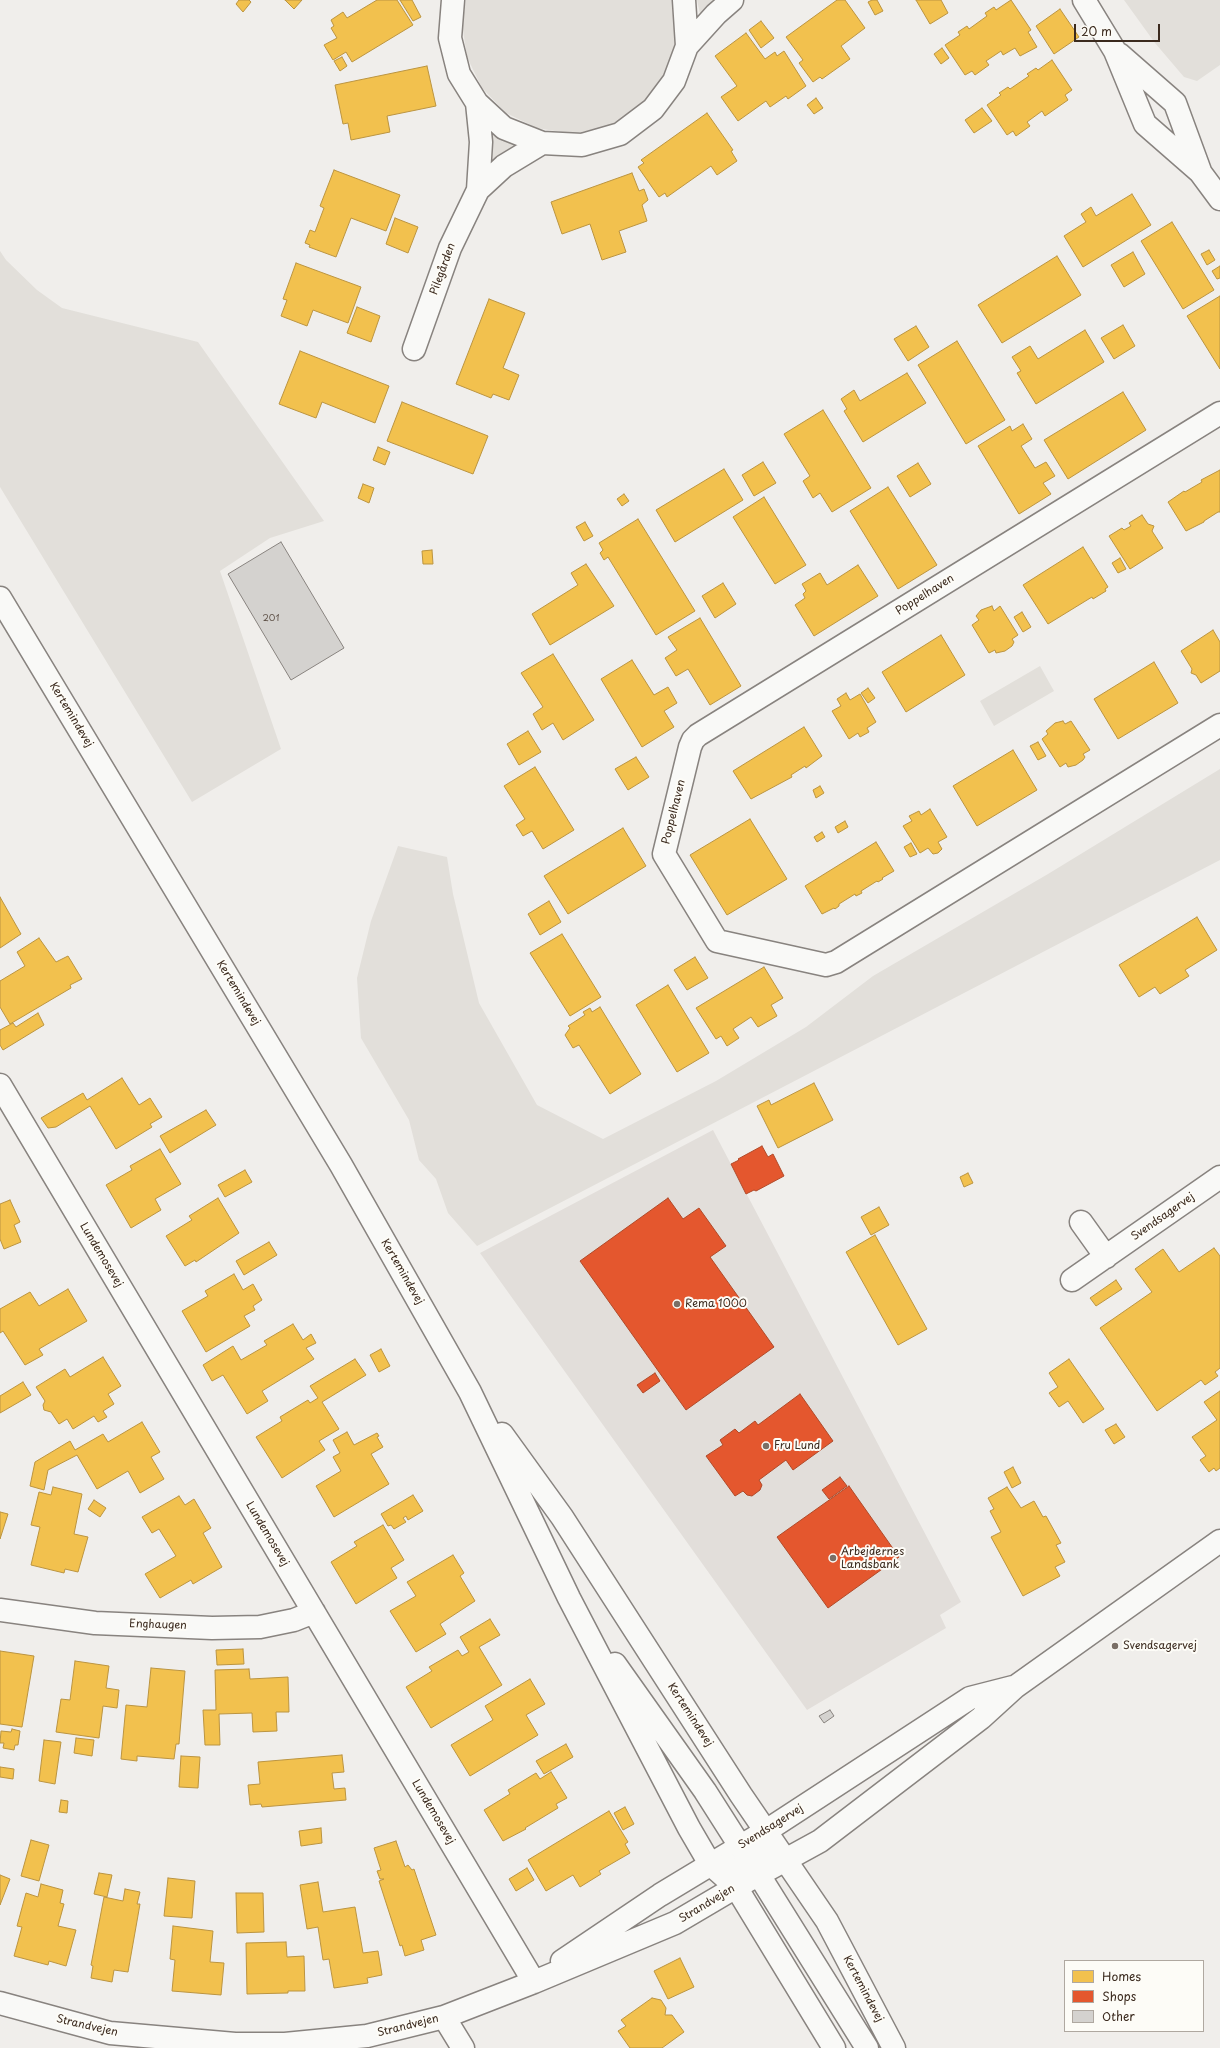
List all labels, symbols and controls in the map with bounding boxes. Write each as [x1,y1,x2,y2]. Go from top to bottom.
scale bar [1076,16,1162,42]
text: 20 m [1081,22,1112,40]
street label: Pilegården [428,241,458,297]
street label: Poppelhaven [893,572,957,618]
house number: 201 [263,614,279,624]
street label: Kertemindevej [46,680,96,750]
street label: Poppelhaven [660,778,688,846]
street label: Kertemindevej [213,958,263,1028]
street label: Svendsagervej [1129,1190,1197,1244]
street label: Lundemosevej [77,1220,125,1290]
street label: Kertemindevej [378,1237,426,1307]
place label: Rema 1000 [685,1297,747,1311]
marker: Rema 1000 [672,1299,682,1309]
place label: Fru Lund [774,1439,820,1453]
marker: Fru Lund [761,1441,771,1451]
street label: Lundemosevej [243,1499,291,1569]
place label: Arbejdernes Landsbank [841,1545,904,1571]
marker: Arbejdernes Landsbank [828,1553,838,1563]
street label: Enghaugen [129,1617,187,1633]
place label: Svendsagervej [1123,1639,1197,1653]
marker: Svendsagervej [1110,1641,1120,1651]
street label: Kertemindevej [665,1681,715,1749]
street label: Lundemosevej [409,1777,457,1847]
street label: Svendsagervej [736,1802,806,1852]
street label: Strandvejen [677,1882,737,1926]
street label: Kertemindevej [840,1954,886,2024]
legend [1064,1960,1204,2032]
text: Homes [1102,1967,1141,1985]
text: Shops [1102,1987,1136,2005]
text: Other [1102,2007,1135,2025]
street label: Strandvejen [376,2012,440,2040]
street label: Strandvejen [55,2013,119,2039]

